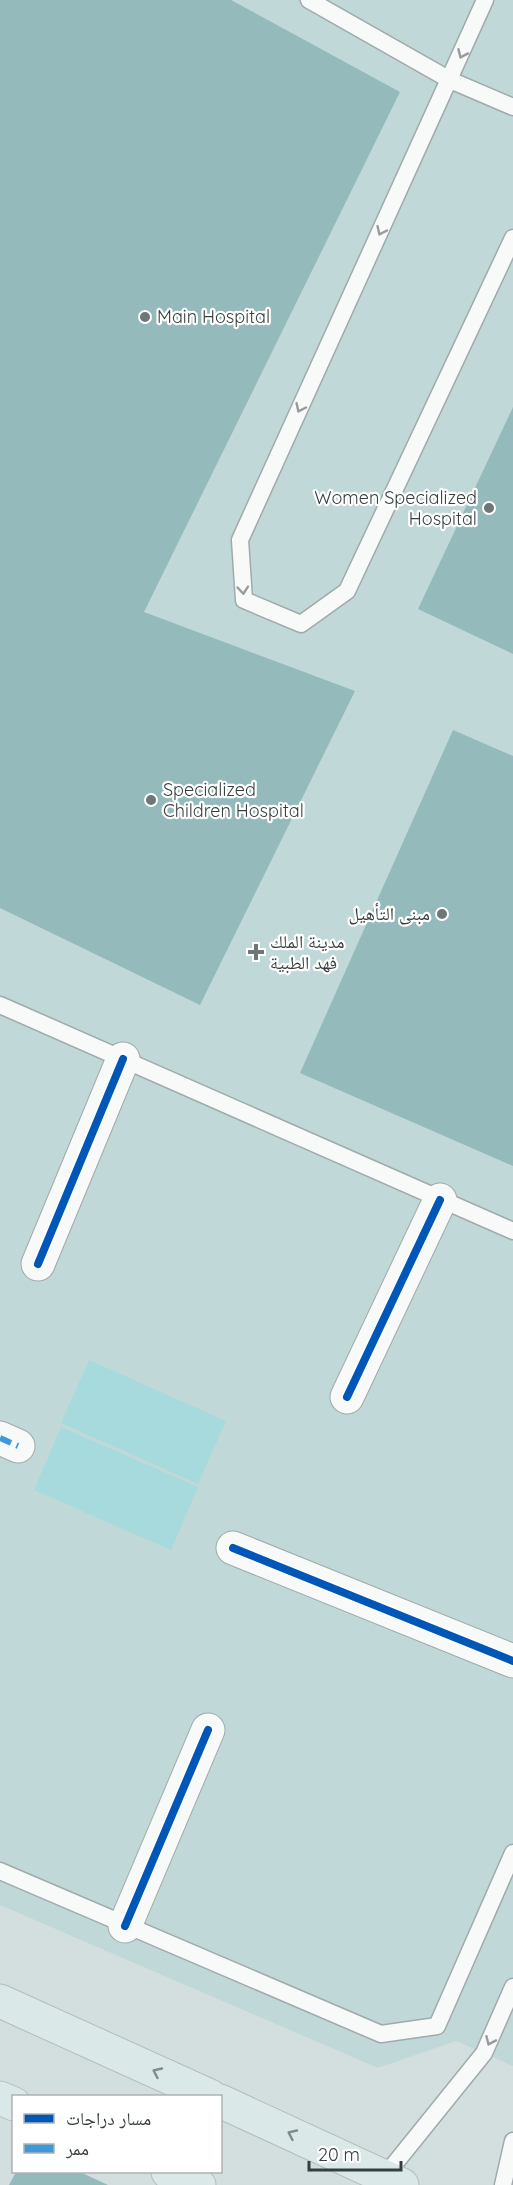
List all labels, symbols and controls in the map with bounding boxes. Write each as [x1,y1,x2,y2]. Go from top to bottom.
one-way arrow [457,47,469,58]
one-way arrow [376,225,388,236]
place label: Main Hospital [157,305,270,328]
marker: Main Hospital [138,310,152,324]
one-way arrow [295,402,307,413]
place label: Women Specialized Hospital [314,486,477,530]
marker: Women Specialized Hospital [482,501,496,515]
one-way arrow [236,585,249,595]
place label: Specialized Children Hospital [163,778,304,822]
marker: Specialized Children Hospital [144,793,158,807]
place label: مبنى التأهيل [349,902,430,925]
marker: مبنى التأهيل [435,907,449,921]
place label: مدينة الملك فهد الطبية [270,930,344,974]
marker: مدينة الملك فهد الطبية [247,943,265,961]
one-way arrow [485,2034,497,2045]
one-way arrow [153,2067,164,2079]
legend [12,2095,222,2173]
text: مسار دراجات [66,2107,151,2130]
one-way arrow [287,2130,298,2142]
scale bar [309,2134,400,2172]
text: ممر [65,2137,89,2160]
text: 20 m [318,2143,360,2166]

